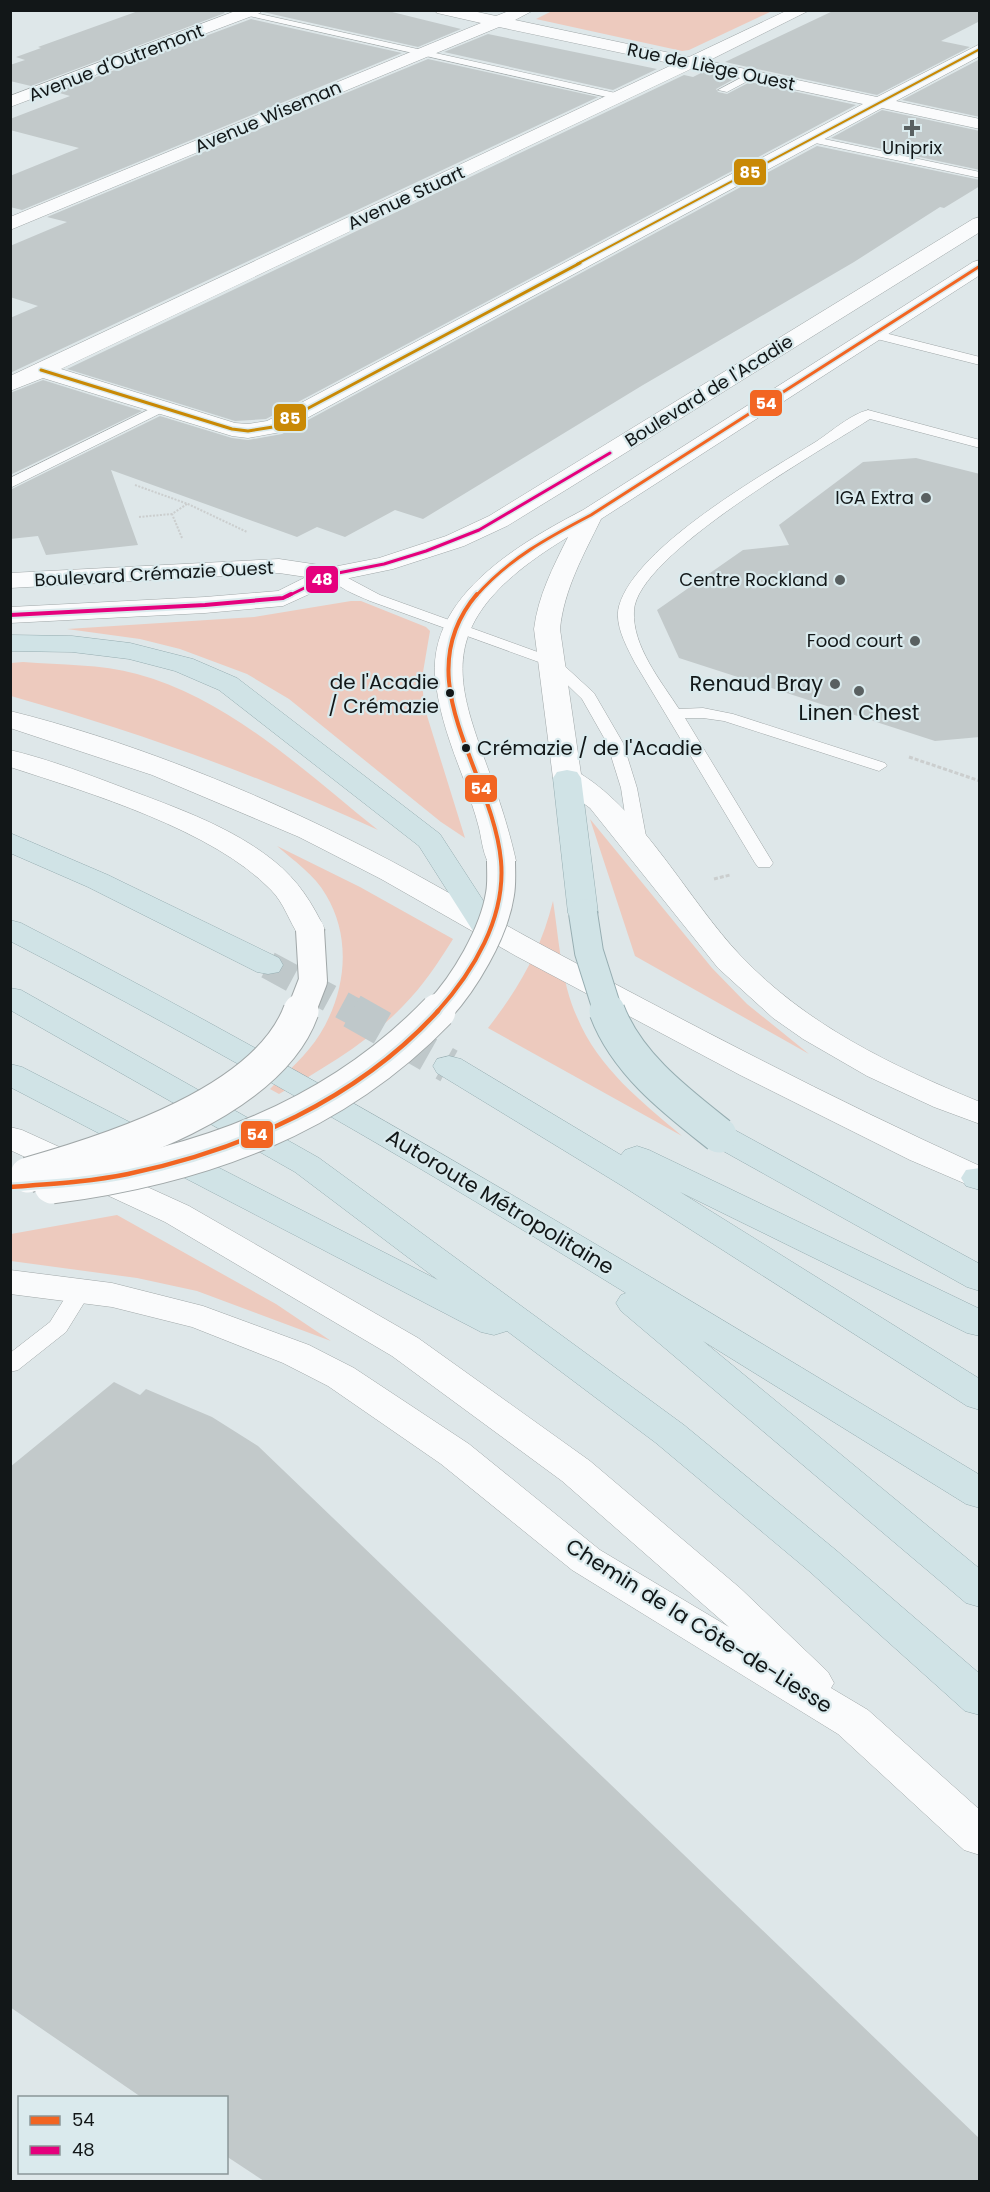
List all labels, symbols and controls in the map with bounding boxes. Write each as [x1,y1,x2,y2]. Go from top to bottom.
street label: Avenue d'Outremont [25,18,207,107]
street label: Rue de Liège Ouest [625,37,797,96]
street label: Avenue Wiseman [191,74,345,159]
marker: Uniprix [905,121,919,135]
place label: Uniprix [882,135,942,160]
line badge: 85 [733,158,767,186]
street label: Avenue Stuart [343,159,468,236]
text: 85 [740,161,760,184]
street label: Boulevard de l'Acadie [620,329,798,453]
line badge: 54 [749,389,783,417]
text: 54 [755,392,777,415]
line badge: 85 [273,403,307,432]
text: 85 [280,407,300,430]
place label: IGA Extra [835,485,914,510]
marker: IGA Extra [919,491,933,505]
street label: Boulevard Crémazie Ouest [34,555,274,592]
line badge: 48 [305,565,339,594]
place label: Centre Rockland [679,567,828,592]
text: 48 [311,568,333,591]
marker: Centre Rockland [833,573,847,587]
place label: Food court [807,628,903,653]
marker: Food court [908,634,922,648]
place label: de l'Acadie / Crémazie [328,668,439,720]
place label: Renaud Bray [690,669,823,698]
marker: Renaud Bray [828,677,842,691]
marker: Linen Chest [852,684,866,698]
marker: de l'Acadie / Crémazie [444,687,456,699]
place label: Linen Chest [798,698,920,727]
place label: Crémazie / de l'Acadie [477,734,702,762]
marker: Crémazie / de l'Acadie [460,742,472,754]
line badge: 54 [464,774,498,803]
text: 54 [470,777,492,800]
line badge: 54 [240,1120,274,1149]
street label: Autoroute Métropolitaine [381,1122,620,1281]
text: 54 [246,1123,268,1146]
street label: Chemin de la Côte-de-Liesse [560,1531,838,1720]
legend [18,2096,228,2174]
text: 54 [72,2107,95,2132]
text: 48 [72,2137,95,2162]

